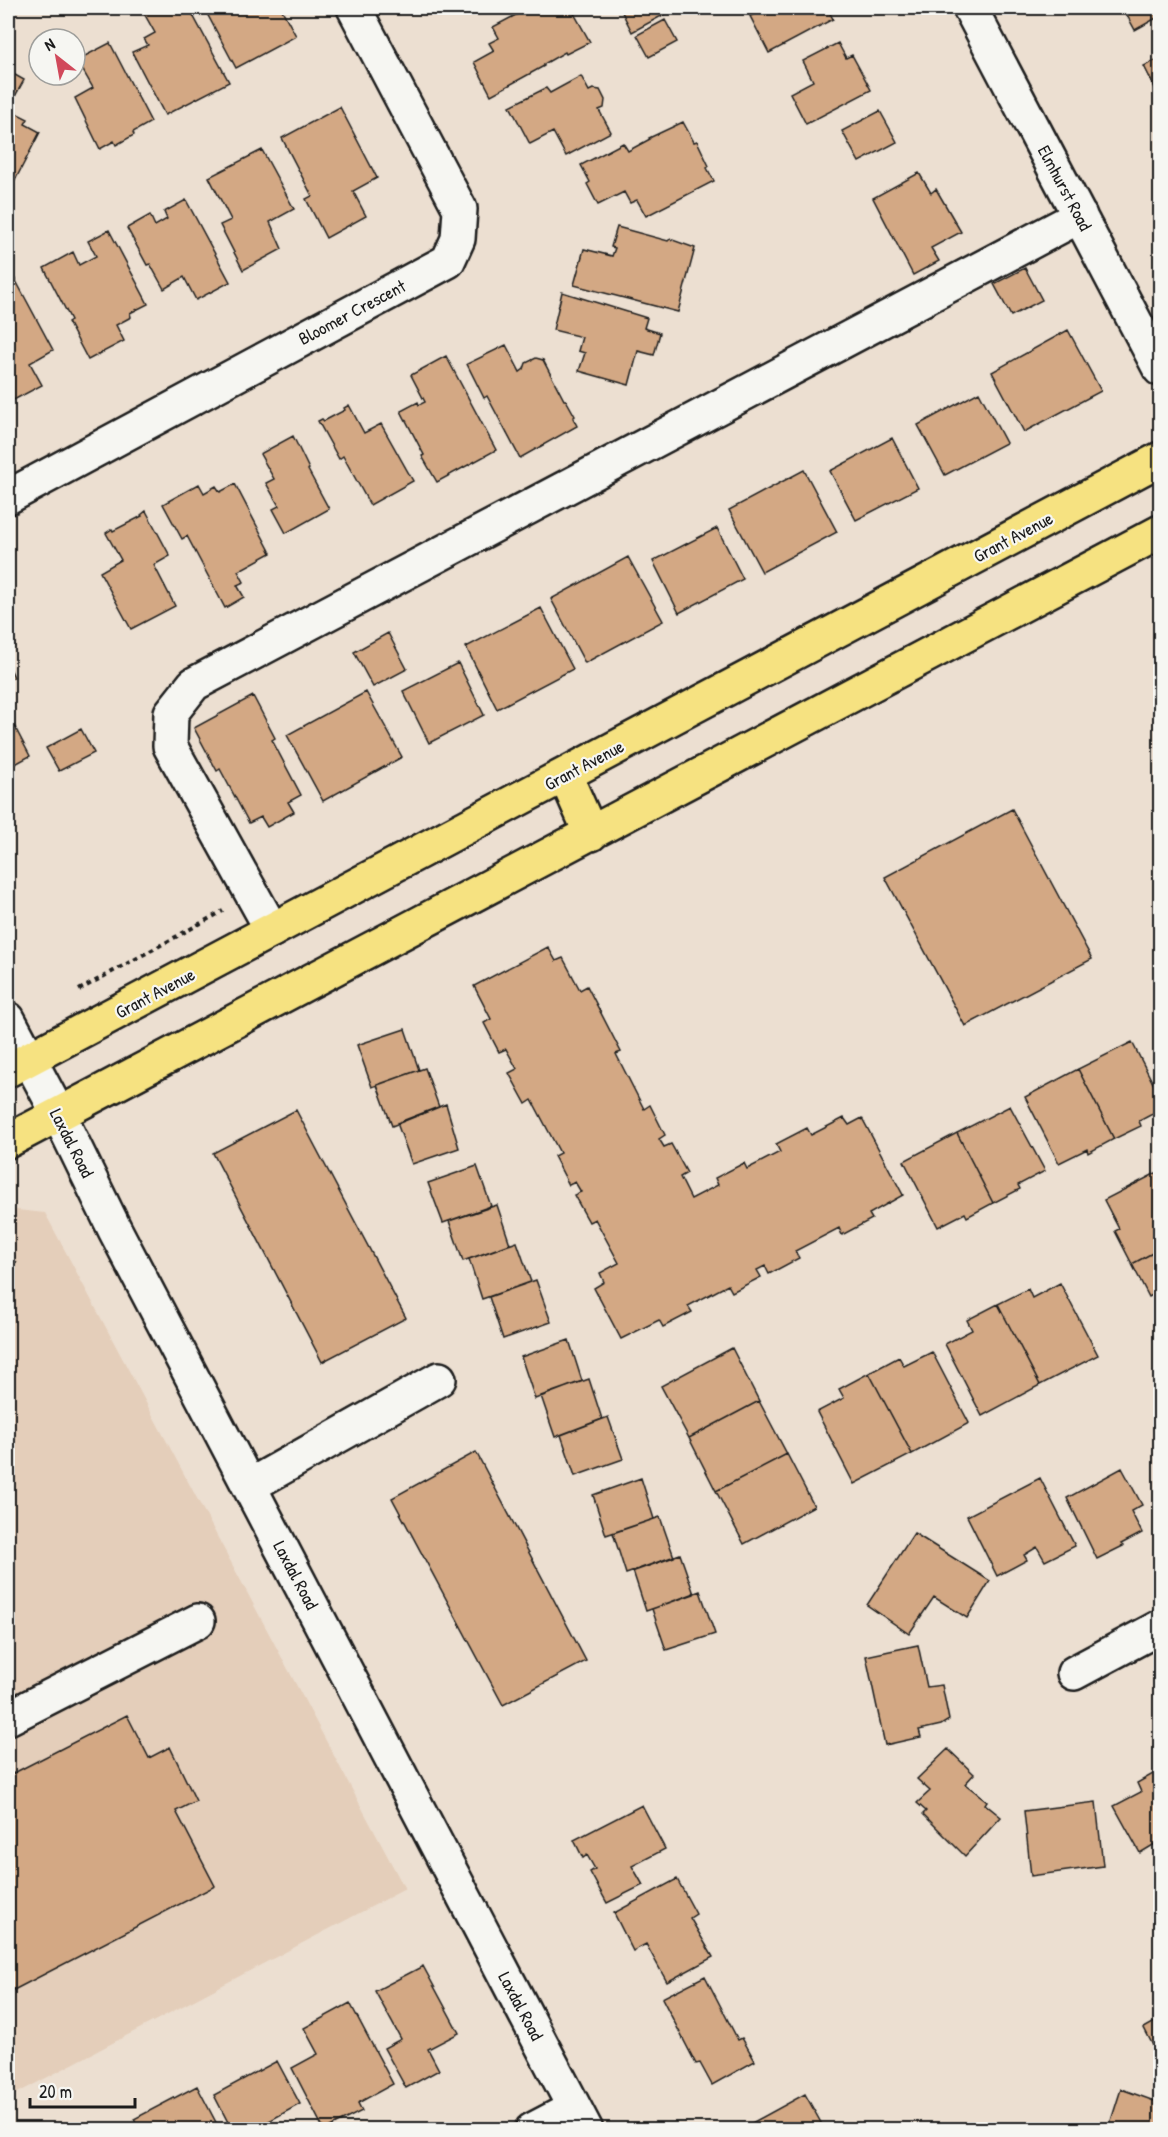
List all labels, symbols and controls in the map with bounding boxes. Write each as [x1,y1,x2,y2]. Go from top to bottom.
north arrow [27,27,87,87]
text: N [40,32,59,56]
street label: Elmhurst Road [1032,141,1098,235]
street label: Bloomer Crescent [294,273,411,351]
street label: Grant Avenue [969,506,1057,568]
street label: Grant Avenue [540,734,628,796]
street label: Grant Avenue [111,962,199,1024]
street label: Laxdal Road [44,1104,100,1182]
street label: Laxdal Road [268,1536,324,1614]
street label: Laxdal Road [493,1967,549,2045]
scale bar [30,2071,135,2109]
text: 20 m [39,2079,72,2104]

